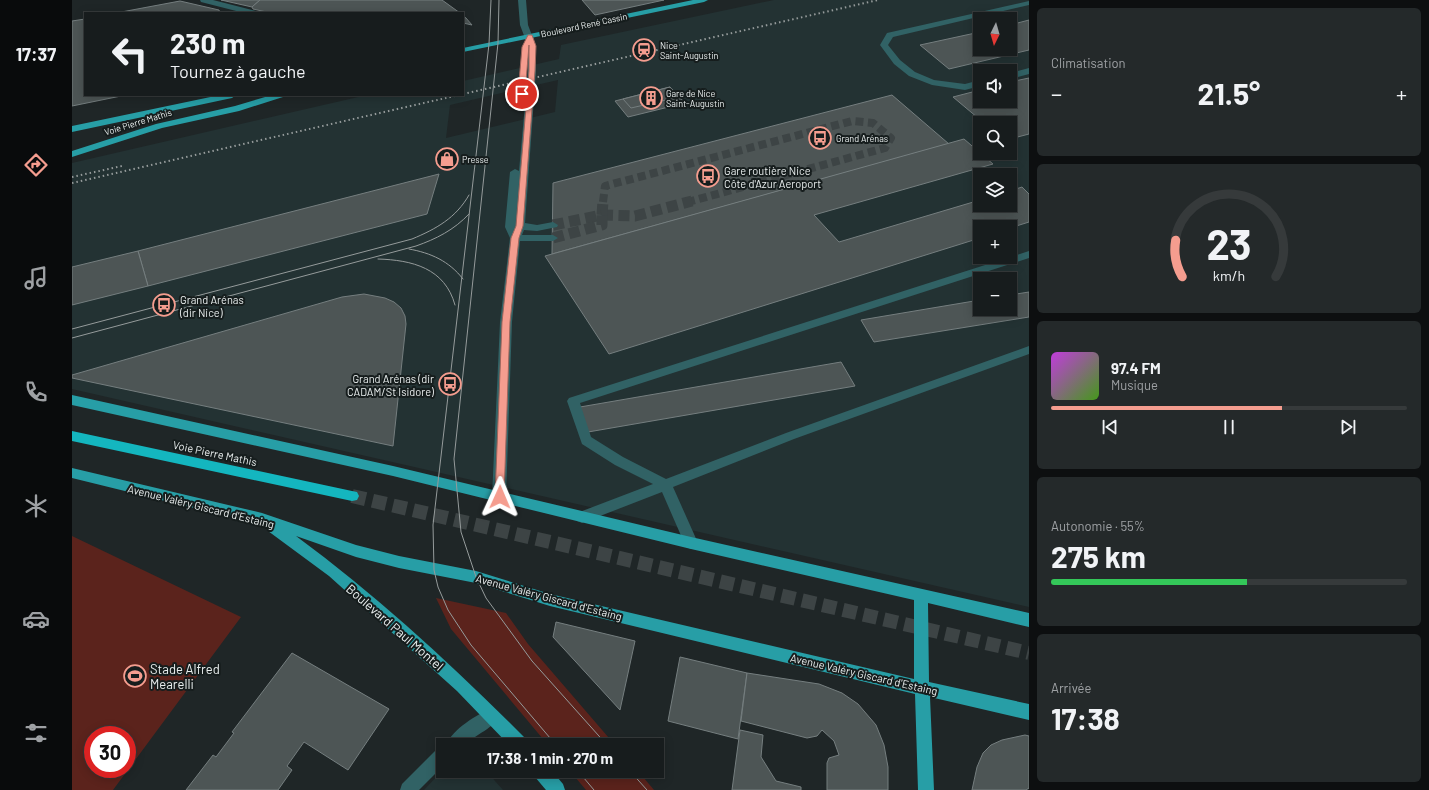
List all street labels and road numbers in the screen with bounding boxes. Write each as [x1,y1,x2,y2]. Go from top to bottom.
street label: Boulevard René Cassin [540,10,628,40]
street label: Voie Pierre Mathis [103,107,173,137]
street label: Voie Pierre Mathis [172,438,258,468]
street label: Avenue Valéry Giscard d'Estaing [126,481,276,531]
street label: Avenue Valéry Giscard d'Estaing [475,571,624,623]
street label: Boulevard Paul Montel [343,580,447,674]
street label: Avenue Valéry Giscard d'Estaing [789,651,939,697]

